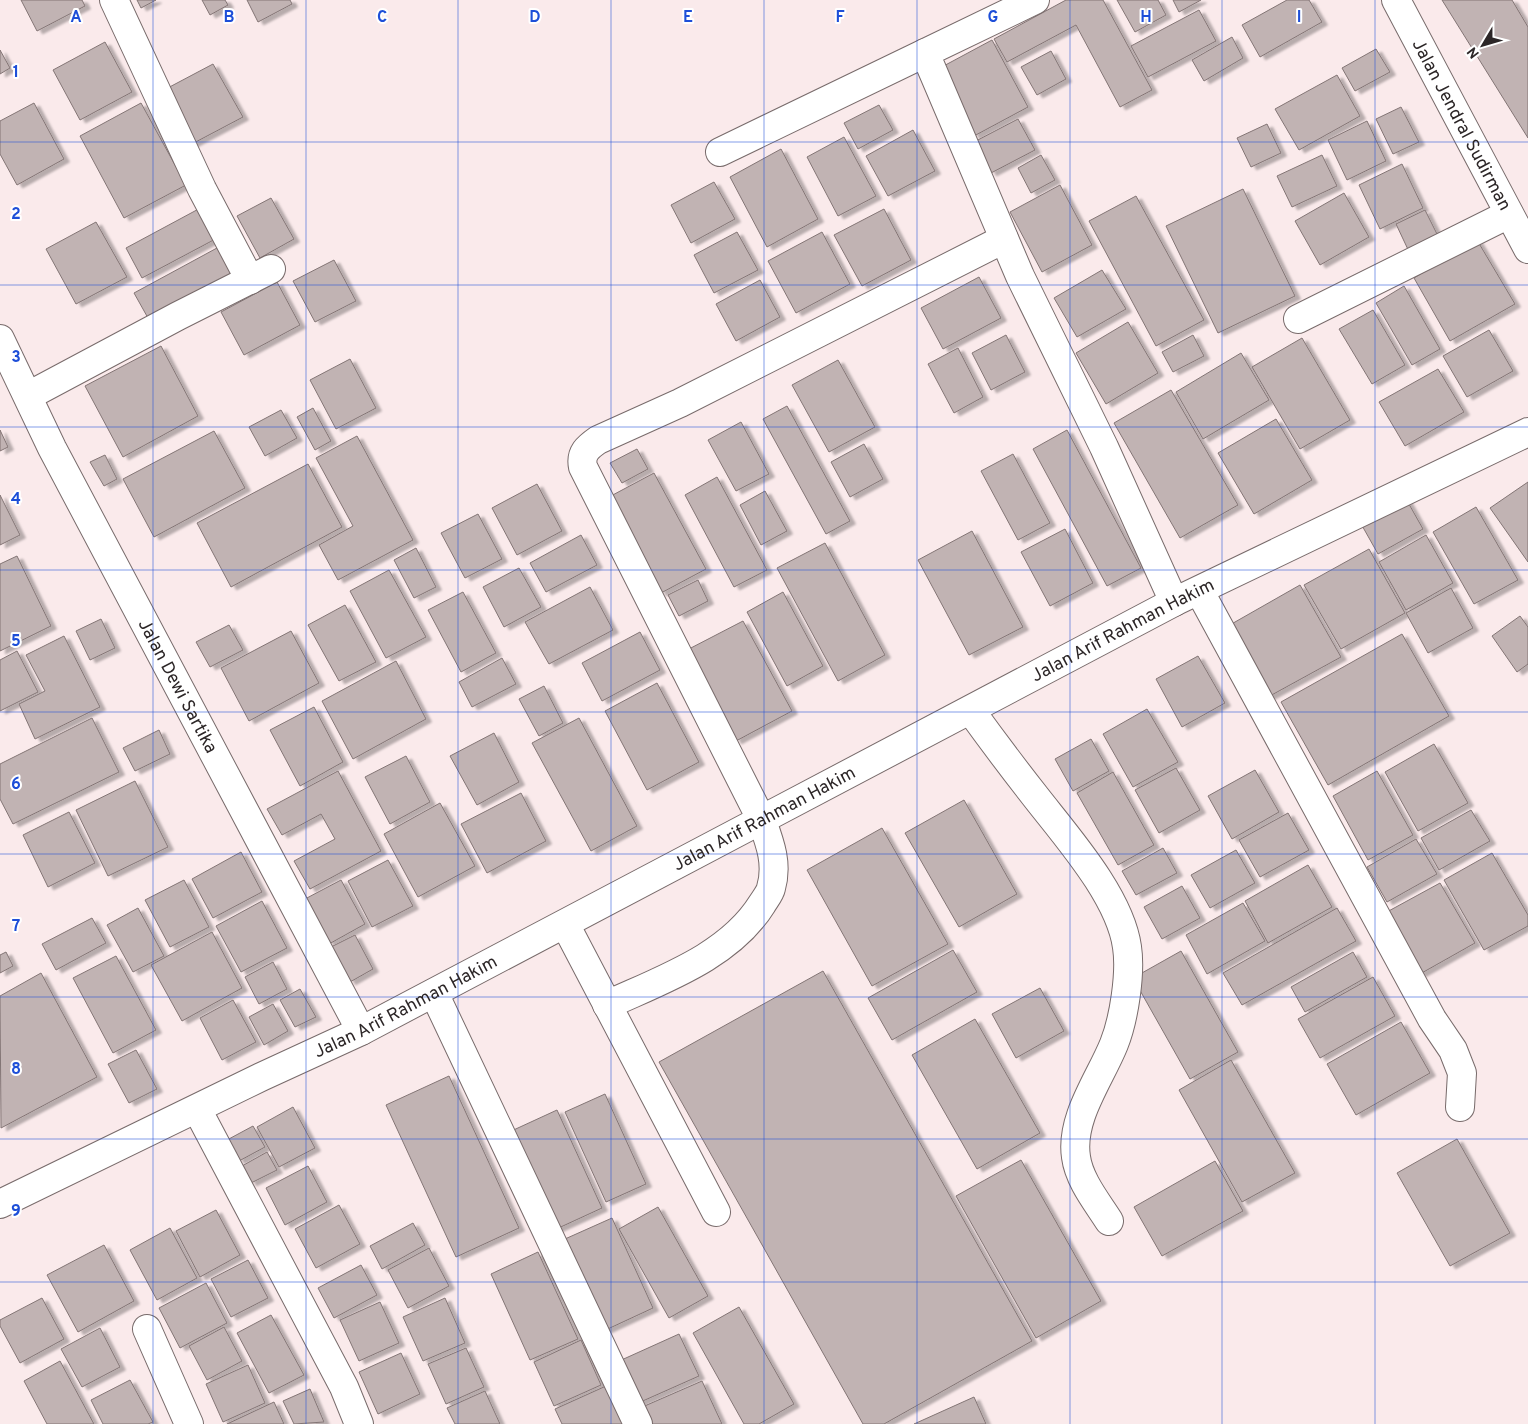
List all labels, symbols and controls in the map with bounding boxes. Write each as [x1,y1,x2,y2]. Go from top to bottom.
text: A [70,8,82,28]
text: B [223,8,235,28]
text: C [377,8,387,28]
text: D [529,8,541,28]
text: E [683,8,693,28]
text: F [835,8,845,28]
text: G [988,8,998,28]
text: H [1140,8,1152,28]
text: I [1297,8,1301,28]
north arrow [1458,20,1508,70]
street label: Jalan Jendral Sudirman [1406,35,1516,215]
text: N [1464,43,1484,61]
text: 1 [13,63,19,83]
text: 2 [11,205,21,225]
text: 3 [11,348,21,368]
text: 4 [11,490,21,510]
street label: Jalan Arif Rahman Hakim [1028,574,1218,688]
street label: Jalan Dewi Sartika [132,615,222,758]
text: 5 [11,632,21,652]
street label: Jalan Arif Rahman Hakim [669,762,860,877]
text: 6 [11,775,21,795]
text: 7 [12,917,20,937]
street label: Jalan Arif Rahman Hakim [310,951,502,1064]
text: 8 [11,1060,21,1080]
text: 9 [11,1202,21,1222]

